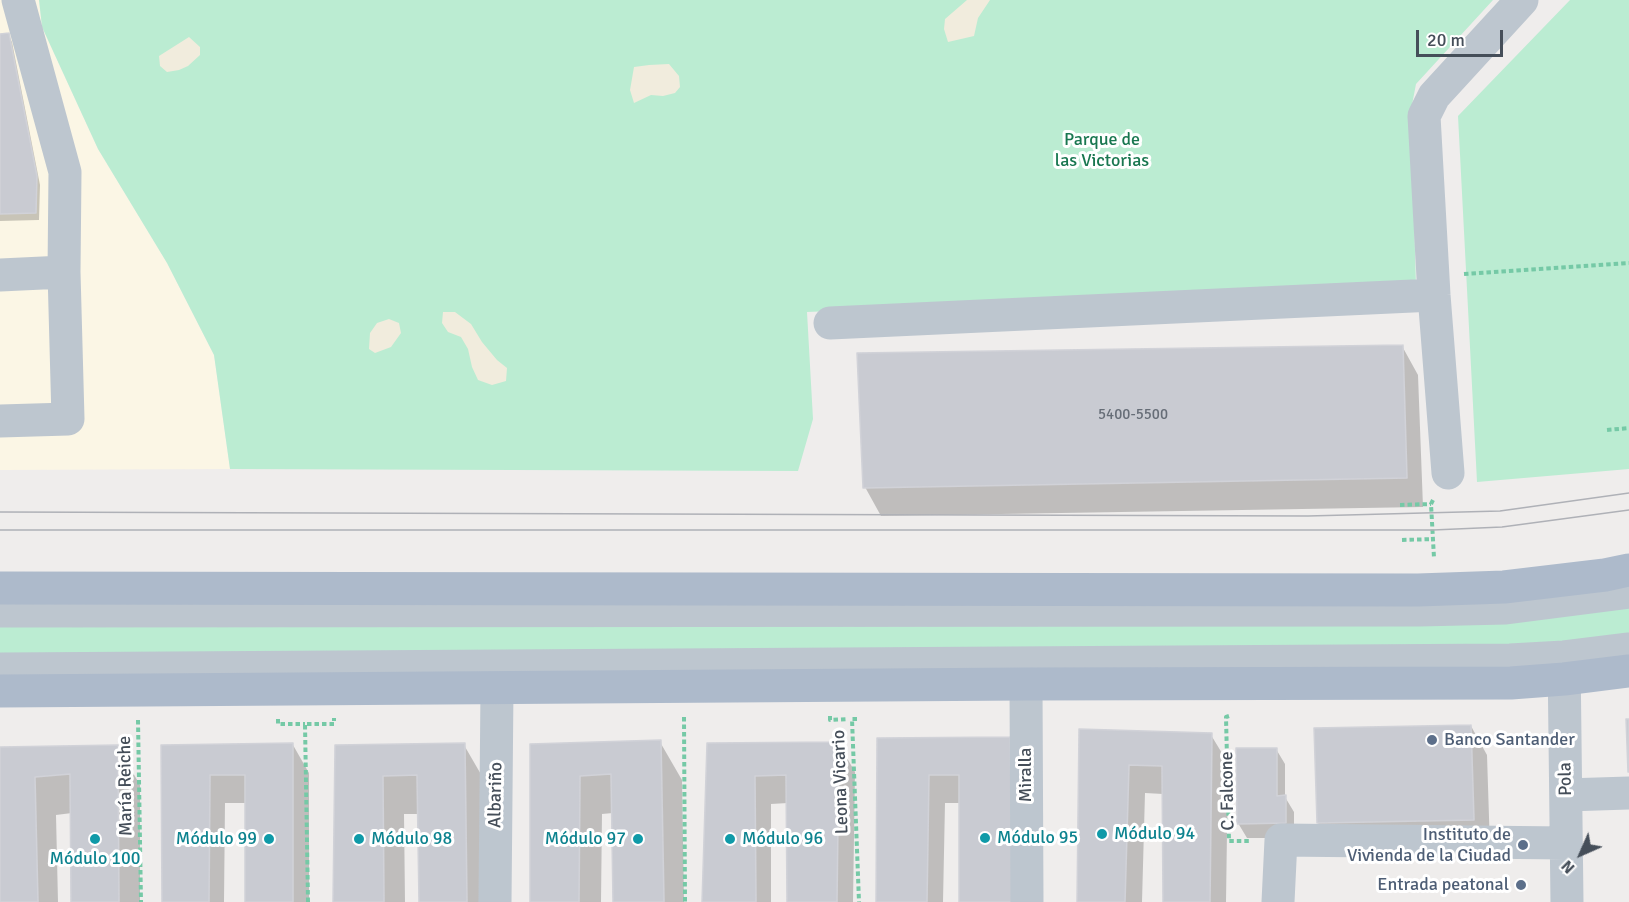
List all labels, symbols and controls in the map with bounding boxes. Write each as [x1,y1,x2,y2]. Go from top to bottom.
scale bar [1419,18,1506,56]
text: 20 m [1427,29,1465,51]
park label: Parque de las Victorias [1055,129,1149,172]
house number: 5400-5500 [1098,406,1168,424]
place label: Banco Santander [1444,729,1575,751]
street label: Leona Vicario [828,730,854,834]
marker: Banco Santander [1425,733,1439,747]
street label: María Reiche [114,736,138,836]
street label: Miralla [1015,748,1037,802]
street label: C. Falcone [1217,751,1239,831]
street label: Albariño [485,762,507,828]
street label: Pola [1555,762,1577,796]
place label: Módulo 94 [1114,823,1195,845]
place label: Instituto de Vivienda de la Ciudad [1347,824,1511,866]
north arrow [1551,824,1611,884]
place label: Módulo 95 [997,827,1078,849]
marker: Módulo 94 [1095,827,1109,841]
place label: Módulo 99 [176,828,257,850]
place label: Módulo 98 [371,828,452,850]
place label: Módulo 97 [545,828,626,850]
place label: Módulo 96 [742,828,823,850]
marker: Módulo 95 [978,831,992,845]
marker: Módulo 100 [88,832,102,846]
marker: Módulo 99 [262,832,276,846]
marker: Módulo 98 [352,832,366,846]
marker: Módulo 97 [631,832,645,846]
marker: Módulo 96 [723,832,737,846]
marker: Instituto de Vivienda de la Ciudad [1516,838,1530,852]
place label: Módulo 100 [50,848,140,870]
text: N [1557,856,1579,878]
place label: Entrada peatonal [1377,874,1509,896]
marker: Entrada peatonal [1514,878,1528,892]

